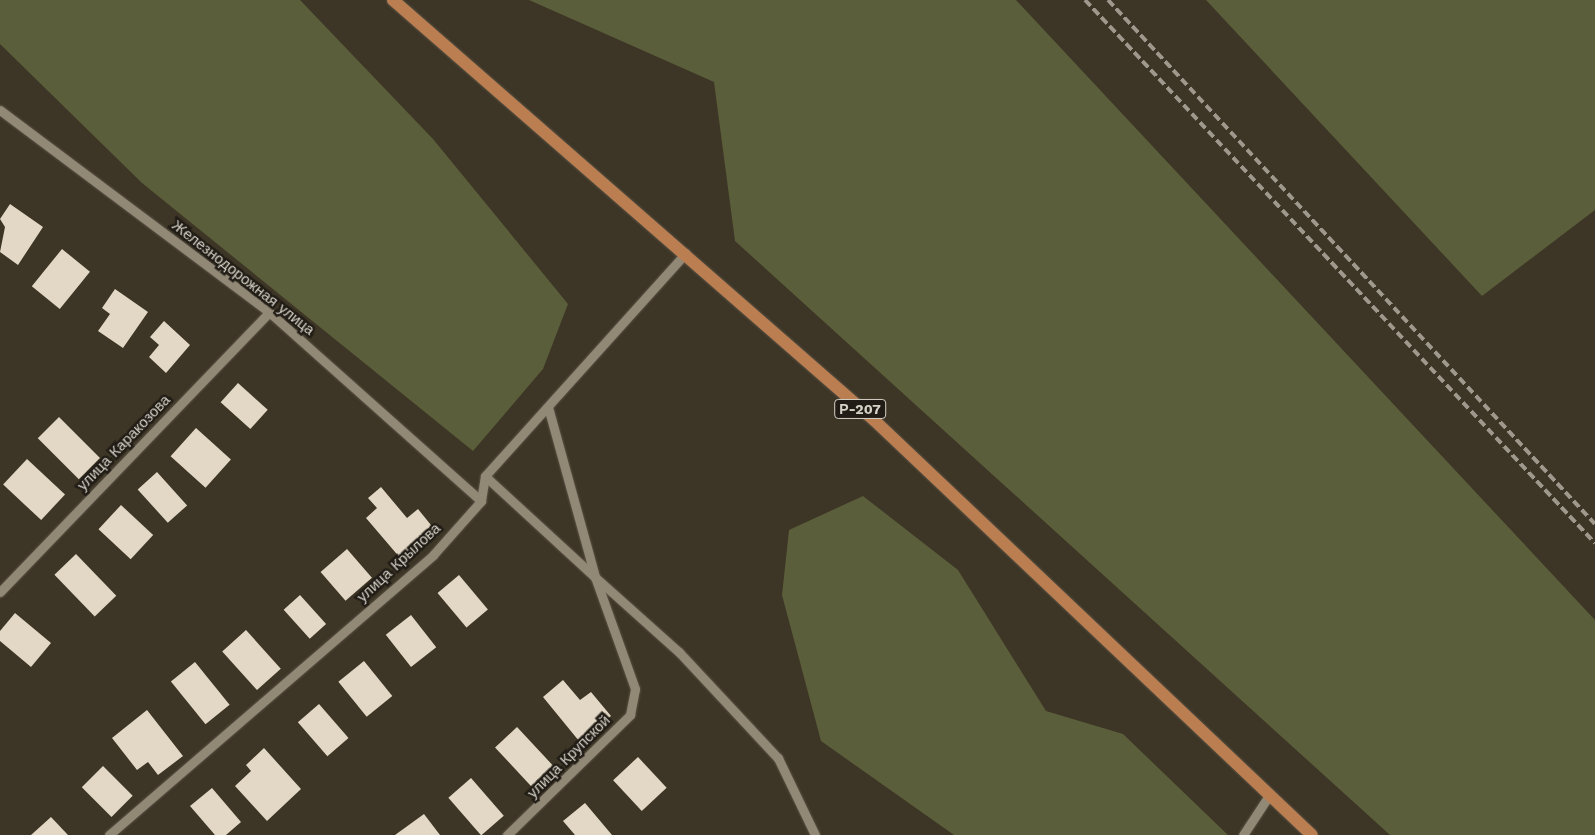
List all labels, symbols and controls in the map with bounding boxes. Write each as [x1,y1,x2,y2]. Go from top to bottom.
street label: Железнодорожная улица [168,217,318,339]
street label: улица Каракозова [74,391,174,495]
road number: Р-207 [834,398,886,420]
street label: улица Крылова [354,520,444,606]
street label: улица Крупской [524,712,614,802]

